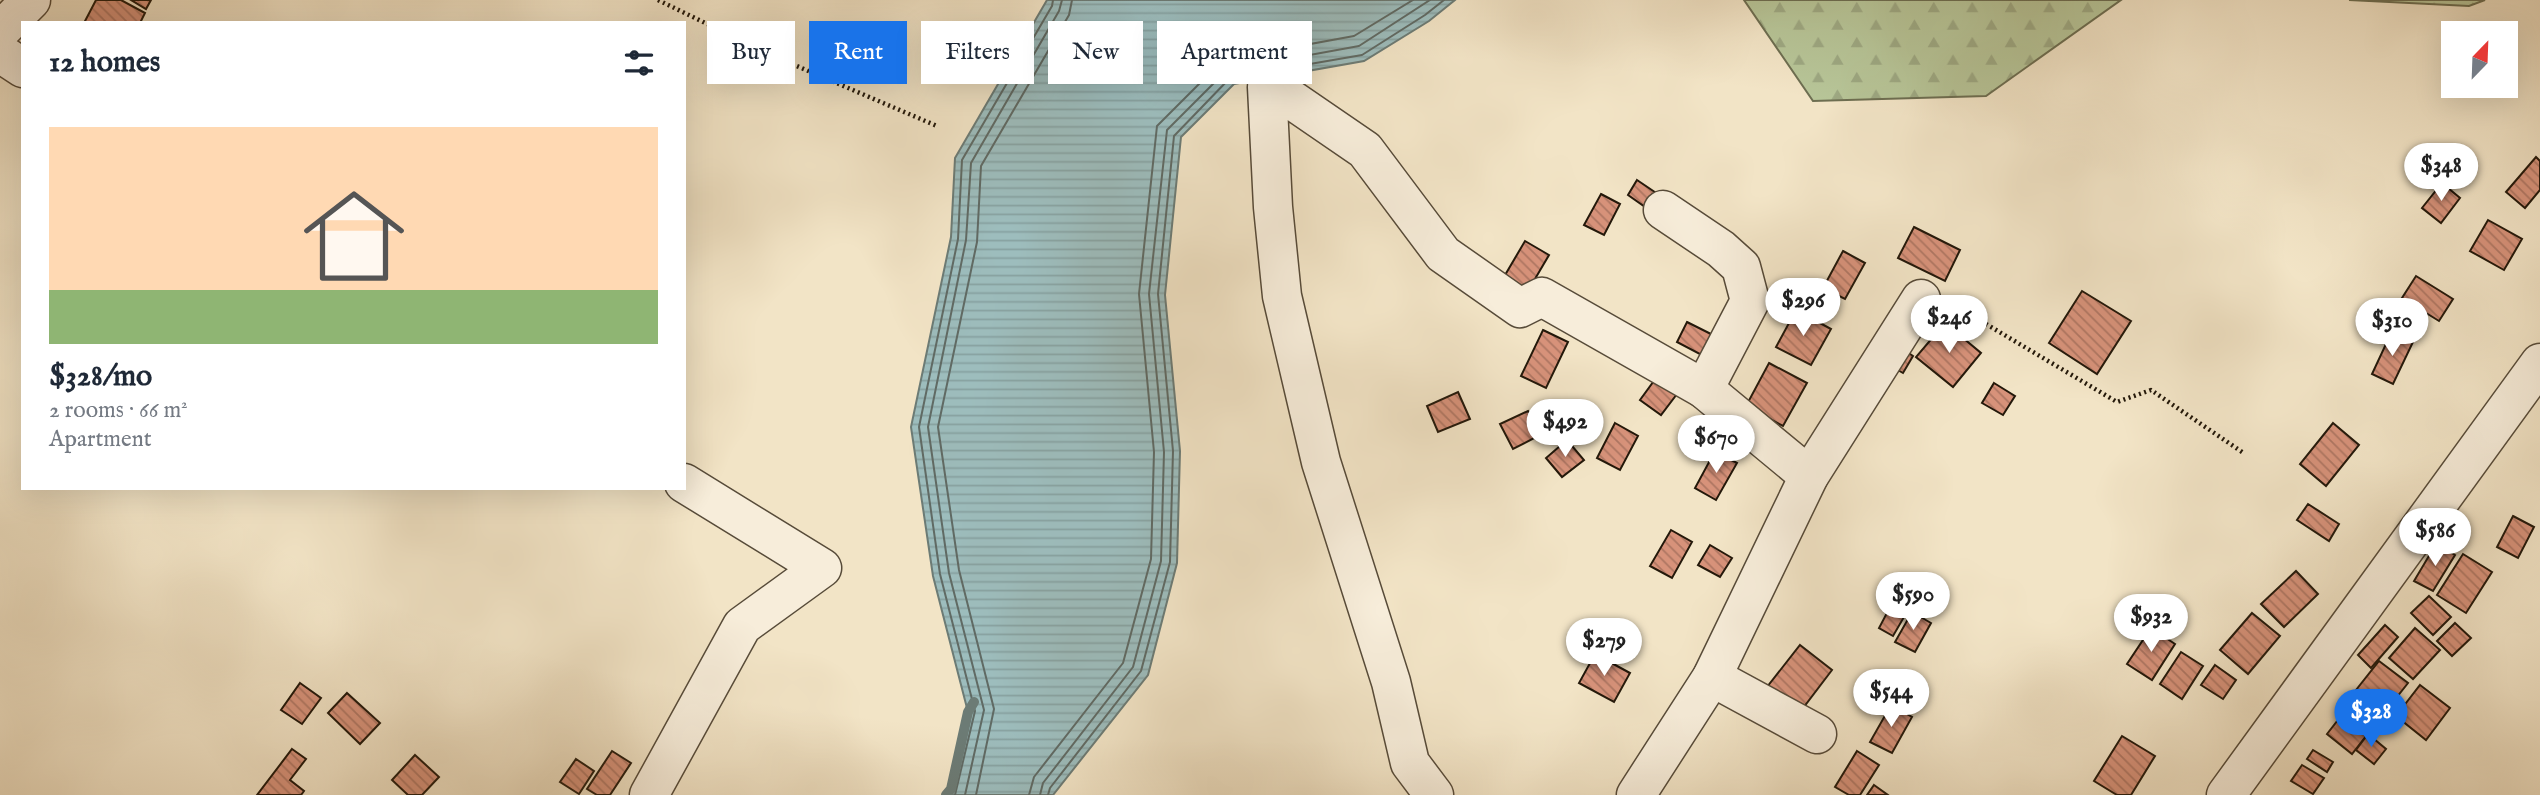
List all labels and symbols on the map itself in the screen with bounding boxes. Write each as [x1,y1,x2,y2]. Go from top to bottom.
north arrow [2441,21,2518,98]
pin: $348 [2400,144,2482,203]
pin: $296 [1762,278,1844,338]
pin: $246 [1908,296,1990,355]
pin: $310 [2351,298,2433,358]
pin: $492 [1524,400,1606,459]
pin: $670 [1675,416,1757,475]
pin: $586 [2394,508,2476,568]
pin: $590 [1872,572,1954,632]
pin: $932 [2110,594,2192,654]
pin: $279 [1563,618,1645,678]
pin: $544 [1850,670,1932,729]
pin: $328 [2330,690,2412,749]

